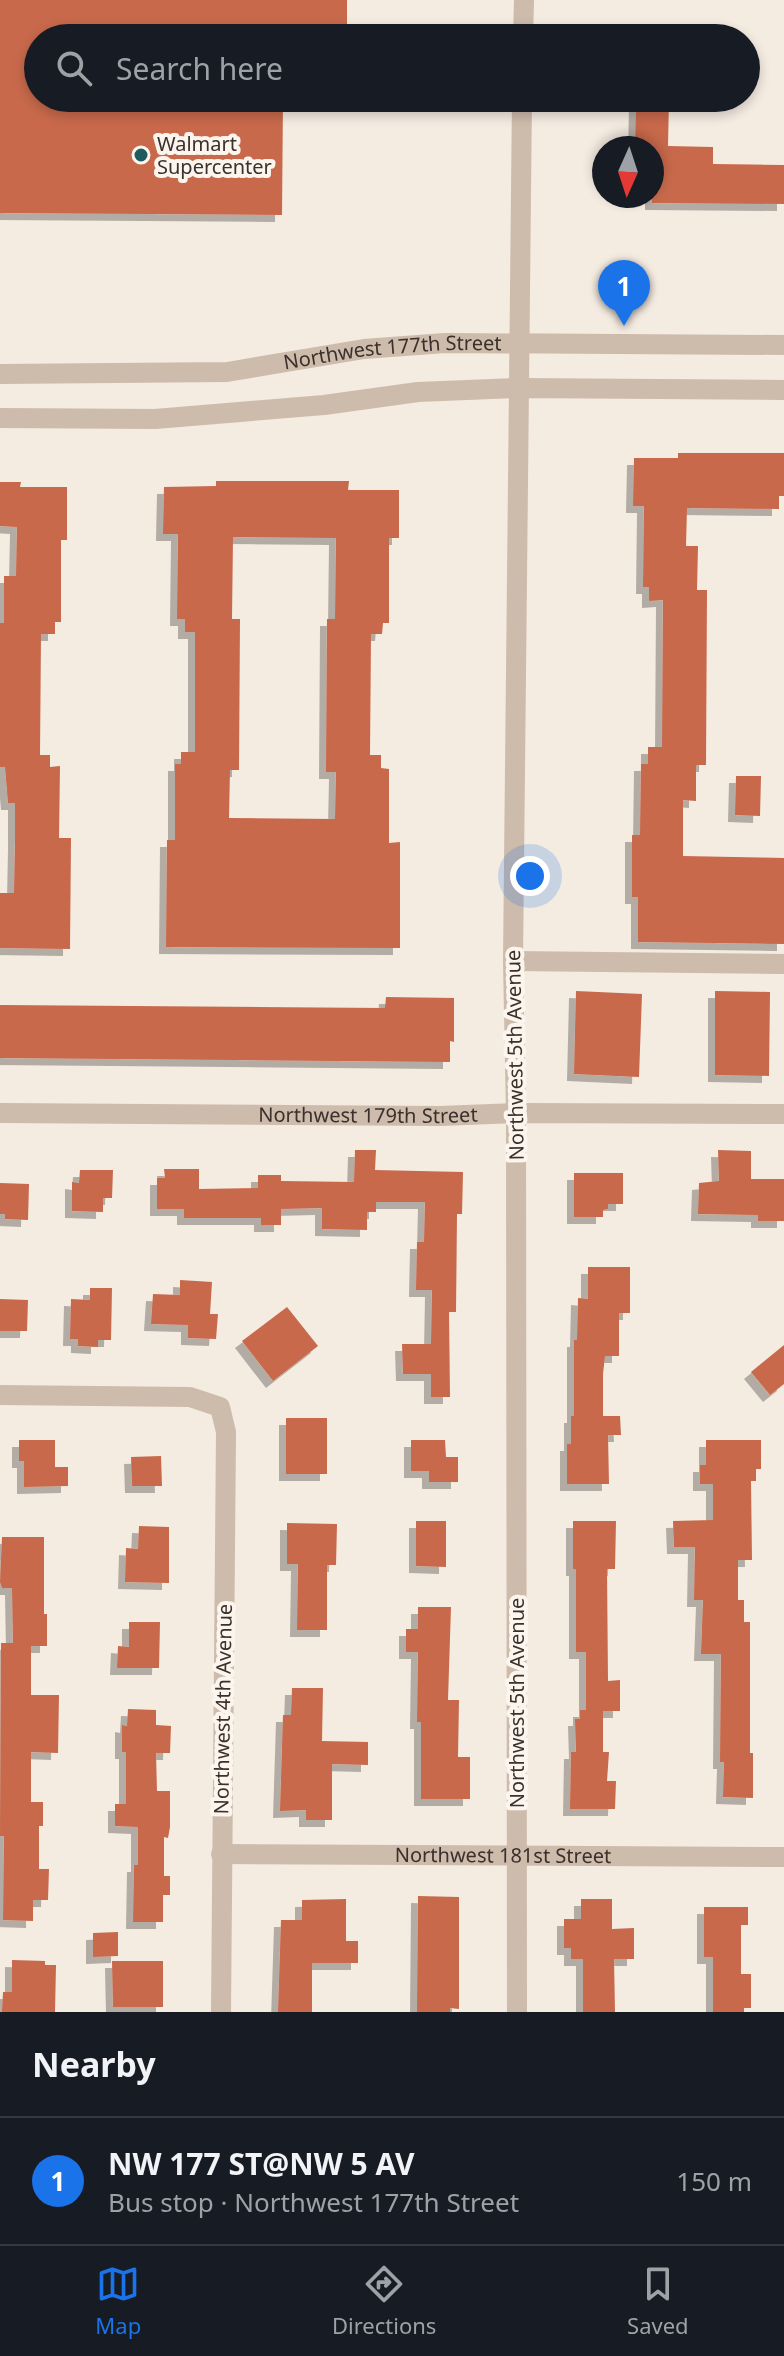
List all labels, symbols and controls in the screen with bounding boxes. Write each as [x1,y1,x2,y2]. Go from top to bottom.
search box [24,24,760,112]
icon: search [52,46,96,90]
text: Search here [116,48,283,89]
place label: Walmart Supercenter [157,130,272,180]
north arrow [592,136,664,208]
marker: Walmart Supercenter [132,146,150,164]
pin: 1 [598,260,650,326]
street label: Northwest 177th Street [281,329,502,375]
your location [510,856,550,896]
street label: Northwest 5th Avenue [499,949,530,1161]
street label: Northwest 179th Street [258,1101,478,1129]
street label: Northwest 5th Avenue [503,1598,530,1808]
street label: Northwest 4th Avenue [207,1603,238,1815]
street label: Northwest 181st Street [395,1841,611,1869]
text: Nearby [32,2041,156,2087]
text: NW 177 ST@NW 5 AV [108,2143,414,2184]
text: 1 [51,2163,65,2199]
text: 150 m [676,2163,752,2199]
text: Bus stop · Northwest 177th Street [108,2184,519,2220]
tab: Map [95,2262,141,2340]
tab: Directions [332,2262,436,2340]
tab: Saved [627,2262,689,2340]

